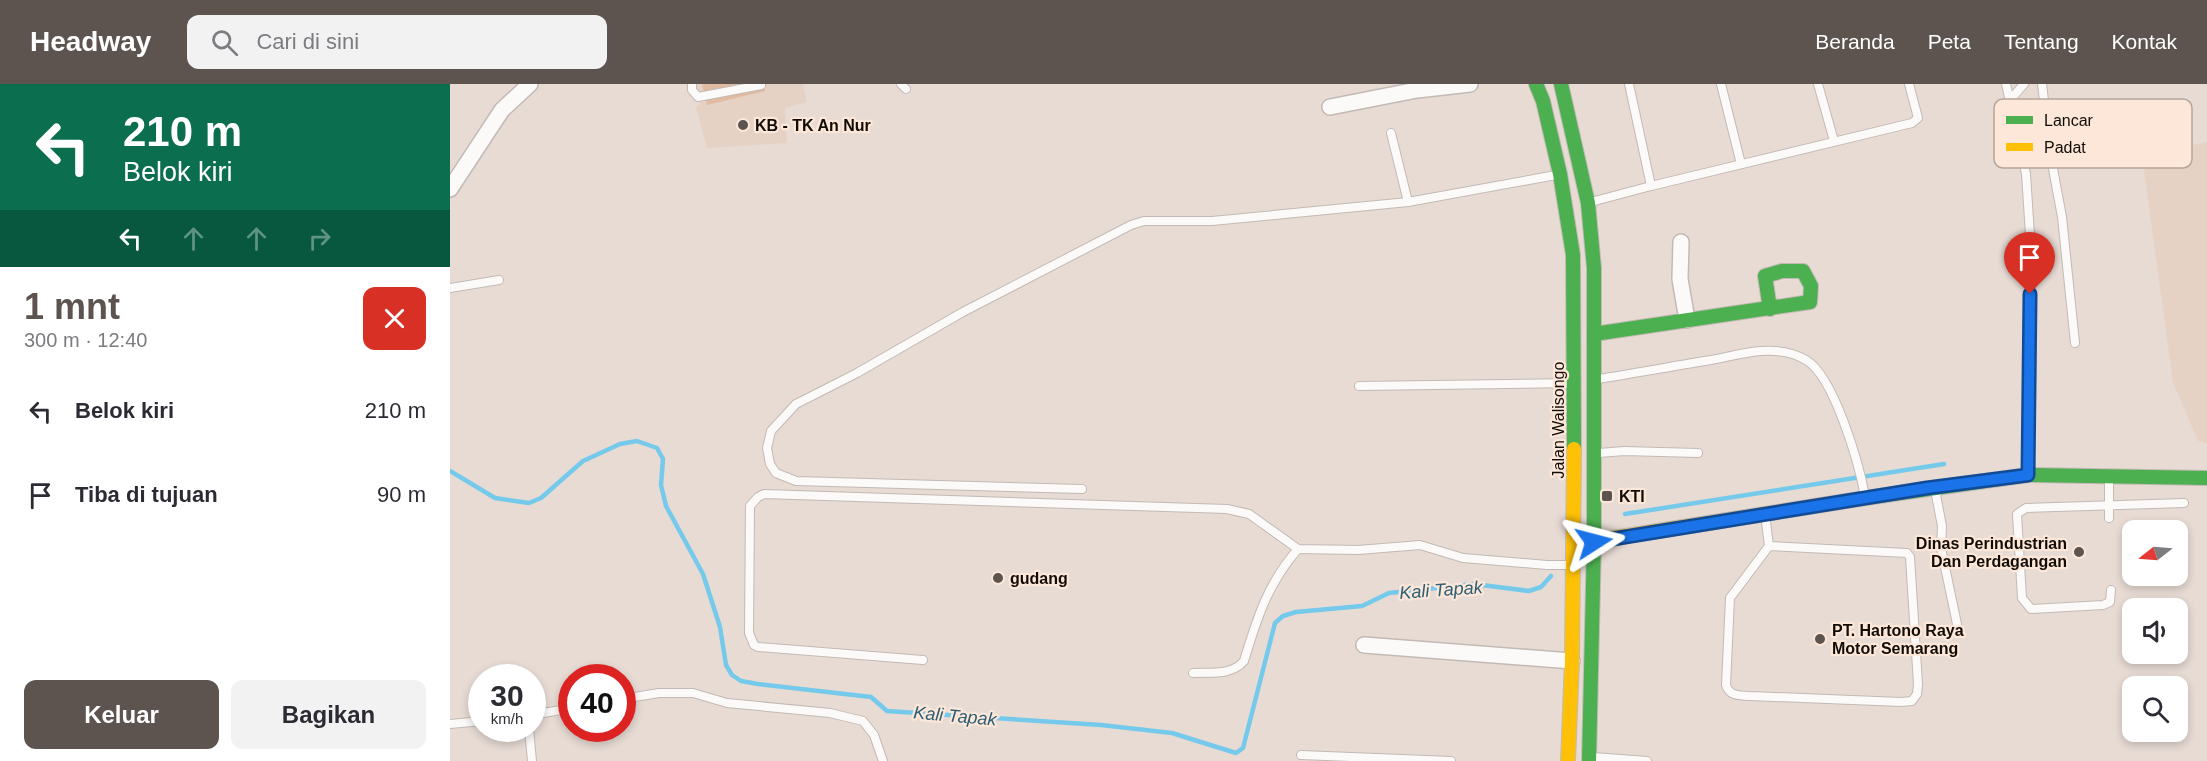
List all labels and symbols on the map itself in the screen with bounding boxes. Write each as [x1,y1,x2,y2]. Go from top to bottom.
legend [1994,99,2192,168]
text: Lancar [2044,112,2094,129]
place label: KB - TK An Nur [755,117,871,134]
marker: KB - TK An Nur [736,118,750,132]
text: Padat [2044,139,2086,156]
pin [2004,232,2055,294]
street label: Jalan Walisongo [1550,362,1567,478]
place label: KTI [1619,488,1645,505]
marker: KTI [1600,489,1614,503]
position arrow [1562,510,1626,574]
north arrow [2122,520,2188,586]
place label: Dinas Perindustrian Dan Perdagangan [1916,535,2067,570]
marker: Dinas Perindustrian Dan Perdagangan [2072,545,2086,559]
place label: gudang [1010,570,1068,587]
marker: gudang [991,571,1005,585]
water label: Kali Tapak [1399,577,1484,603]
place label: PT. Hartono Raya Motor Semarang [1832,622,1964,657]
marker: PT. Hartono Raya Motor Semarang [1813,632,1827,646]
speed limit sign: 40 [558,664,636,742]
water label: Kali Tapak [913,702,998,730]

